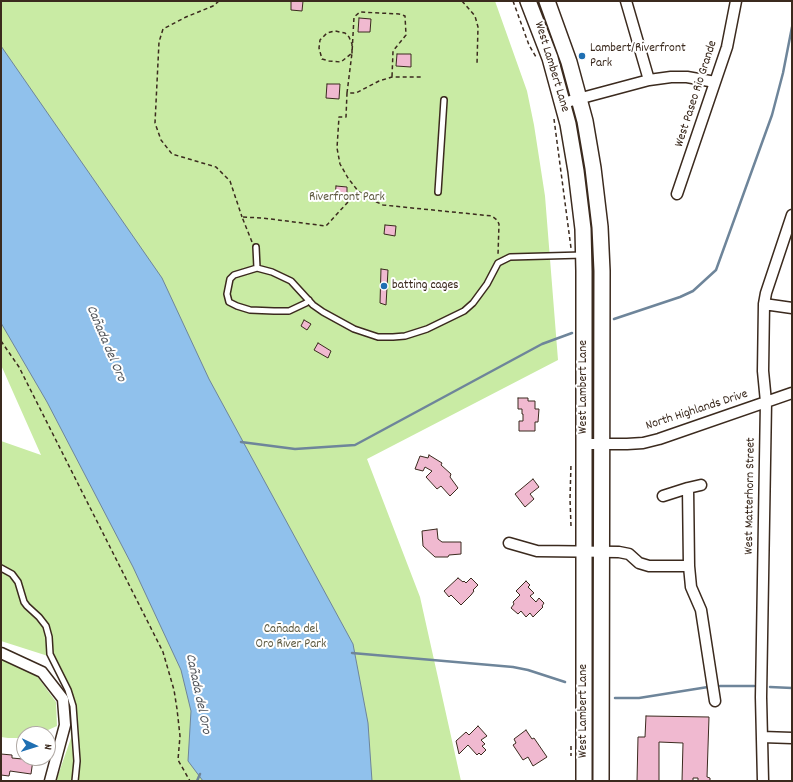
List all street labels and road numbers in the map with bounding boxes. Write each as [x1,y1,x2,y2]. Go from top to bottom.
street label: West Lambert Lane [530,20,572,114]
street label: West Paseo Rio Grande [672,39,722,149]
street label: West Lambert Lane [576,340,592,434]
street label: North Highlands Drive [644,387,750,435]
street label: West Matterhorn Street [742,437,760,555]
street label: West Lambert Lane [576,664,592,758]

